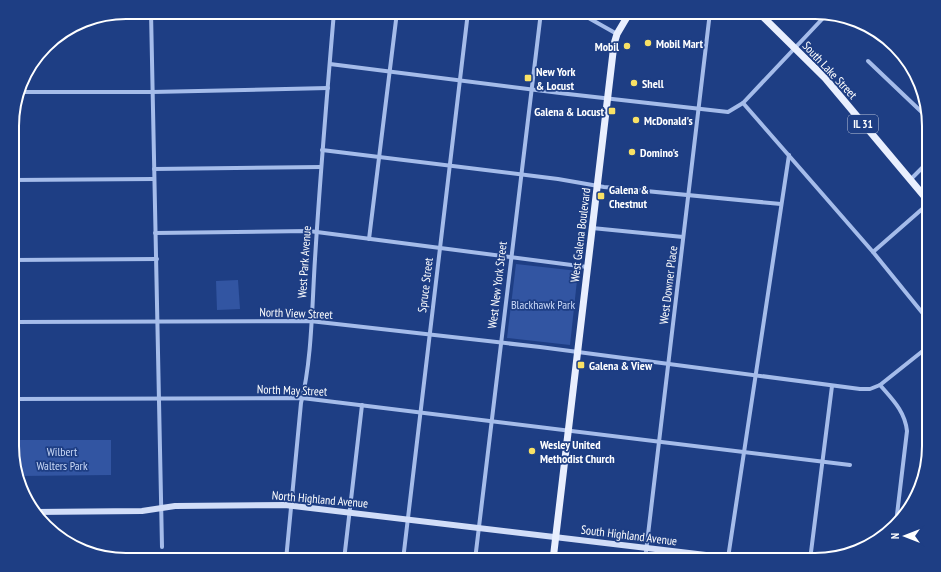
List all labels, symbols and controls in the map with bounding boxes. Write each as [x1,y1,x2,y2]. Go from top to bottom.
place label: Mobil Mart [656,36,703,51]
marker: Mobil Mart [643,38,653,48]
street label: South Lake Street [800,38,861,102]
place label: Mobil [595,39,619,54]
marker: Mobil [622,41,632,51]
place label: New York & Locust [536,64,575,93]
marker: New York & Locust [523,73,533,83]
place label: Shell [642,76,664,91]
marker: Shell [629,78,639,88]
place label: Galena & Locust [534,104,604,119]
marker: Galena & Locust [607,106,617,116]
place label: McDonald's [644,113,693,128]
marker: McDonald's [631,115,641,125]
road number: IL 31 [848,115,878,133]
place label: Domino's [640,145,678,160]
marker: Domino's [627,147,637,157]
place label: Galena & Chestnut [609,182,649,211]
street label: West Galena Boulevard [567,187,593,283]
marker: Galena & Chestnut [596,191,606,201]
street label: West Park Avenue [294,225,314,299]
street label: West New York Street [484,240,510,329]
street label: West Downer Place [656,245,680,325]
street label: Spruce Street [414,256,436,313]
park label: Blackhawk Park [511,297,575,312]
street label: North View Street [259,304,334,322]
place label: Galena & View [589,358,653,373]
marker: Galena & View [576,360,586,370]
street label: North May Street [257,381,328,399]
place label: Wesley United Methodist Church [539,437,615,466]
park label: Wilbert Walters Park [36,444,88,473]
marker: Wesley United Methodist Church [527,446,537,456]
street label: North Highland Avenue [271,487,369,511]
north arrow [885,516,925,556]
street label: South Highland Avenue [580,522,678,548]
text: N [888,533,902,539]

